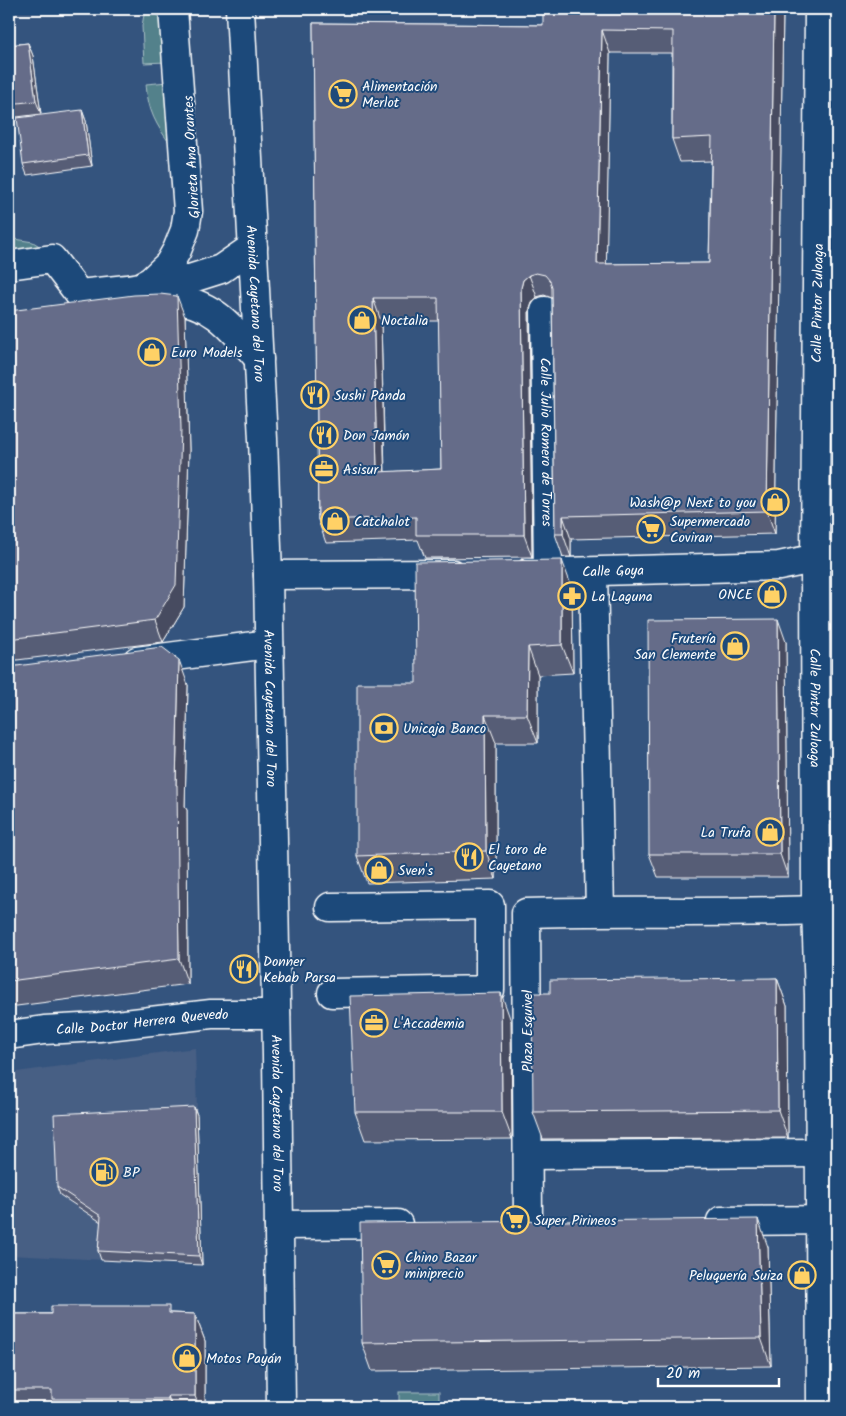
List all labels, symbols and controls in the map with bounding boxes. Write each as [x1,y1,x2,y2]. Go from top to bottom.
place label: Alimentación Merlot [362,76,438,114]
supermarket icon: Alimentación Merlot [328,79,358,109]
street label: Glorieta Ana Orantes [178,95,206,219]
street label: Avenida Cayetano del Toro [240,225,270,383]
street label: Calle Pintor Zuloaga [806,243,830,363]
shop icon: Noctalia [347,305,377,335]
place label: Noctalia [381,310,428,332]
shop icon: Euro Models [137,337,167,367]
place label: Euro Models [171,342,243,364]
street label: Calle Julio Romero de Torres [534,357,557,527]
restaurant icon: Sushi Panda [300,380,330,410]
place label: Sushi Panda [334,385,406,407]
restaurant icon: Don Jamón [309,420,339,450]
place label: Don Jamón [343,425,410,447]
office icon: Asisur [309,454,339,484]
place label: Asisur [343,459,380,481]
shop icon: Wash@p Next to you [760,487,790,517]
place label: Wash@p Next to you [629,492,756,514]
shop icon: Catchalot [320,506,350,536]
place label: Catchalot [354,511,410,533]
place label: Supermercado Coviran [670,511,750,549]
supermarket icon: Supermercado Coviran [636,514,666,544]
street label: Calle Goya [582,560,644,583]
shop icon: ONCE [757,579,787,609]
pharmacy icon: La Laguna [557,581,587,611]
place label: ONCE [718,584,754,606]
place label: La Laguna [591,586,652,608]
place label: Frutería San Clemente [634,628,717,666]
street label: Avenida Cayetano del Toro [257,629,282,787]
shop icon: Frutería San Clemente [720,631,750,661]
street label: Calle Pintor Zuloaga [803,648,826,768]
bank icon: Unicaja Banco [369,713,399,743]
place label: Unicaja Banco [403,718,486,740]
shop icon: La Trufa [755,817,785,847]
place label: La Trufa [700,822,751,844]
place label: El toro de Cayetano [488,839,548,877]
restaurant icon: El toro de Cayetano [454,842,484,872]
shop icon: Sven's [364,855,394,885]
place label: Sven's [398,860,433,882]
place label: Donner Kebab Parsa [263,951,336,989]
restaurant icon: Donner Kebab Parsa [229,954,259,984]
street label: Plaza Esquivel [517,989,539,1072]
street label: Calle Doctor Herrera Quevedo [55,1004,228,1041]
office icon: L'Accademia [359,1008,389,1038]
place label: L'Accademia [393,1013,465,1035]
street label: Avenida Cayetano del Toro [265,1034,289,1192]
fuel station icon: BP [89,1157,119,1187]
place label: BP [123,1162,140,1184]
supermarket icon: Super Pirineos [500,1205,530,1235]
place label: Super Pirineos [534,1210,616,1232]
place label: Chino Bazar miniprecio [405,1247,478,1285]
supermarket icon: Chino Bazar miniprecio [371,1250,401,1280]
shop icon: Peluquería Suiza [787,1260,817,1290]
place label: Peluquería Suiza [689,1265,783,1287]
shop icon: Motos Payán [172,1343,202,1373]
place label: Motos Payán [206,1348,282,1370]
scale bar [658,1356,780,1388]
text: 20 m [666,1362,700,1386]

